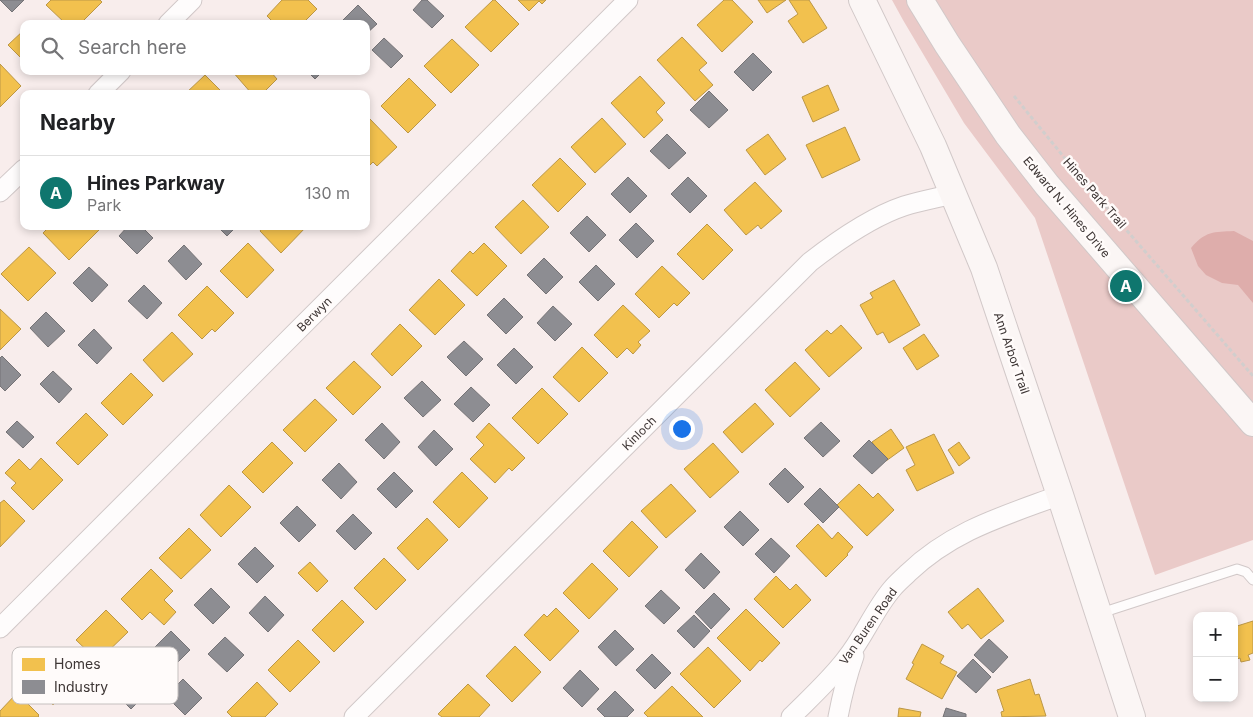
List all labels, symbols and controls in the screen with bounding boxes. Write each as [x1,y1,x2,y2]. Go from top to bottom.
search box [20,20,370,75]
icon: search [38,34,66,62]
text: Search here [78,36,187,59]
text: Nearby [40,110,115,135]
street label: Edward N. Hines Drive [1020,153,1114,261]
street label: Hines Park Trail [1060,155,1130,231]
text: Hines Parkway [87,172,225,195]
text: A [50,183,62,203]
text: 130 m [305,183,350,203]
text: Park [87,195,121,215]
pin: A [1110,267,1142,305]
street label: Berwyn [293,293,335,335]
street label: Ann Arbor Trail [991,310,1033,396]
street label: Kinloch [619,413,659,453]
your location [669,416,695,442]
street label: Van Buren Road [836,585,900,667]
map controls [1193,612,1238,702]
button: + [1193,612,1238,657]
legend [12,647,178,704]
text: Homes [54,655,101,672]
button: − [1193,657,1238,702]
text: Industry [54,678,108,695]

